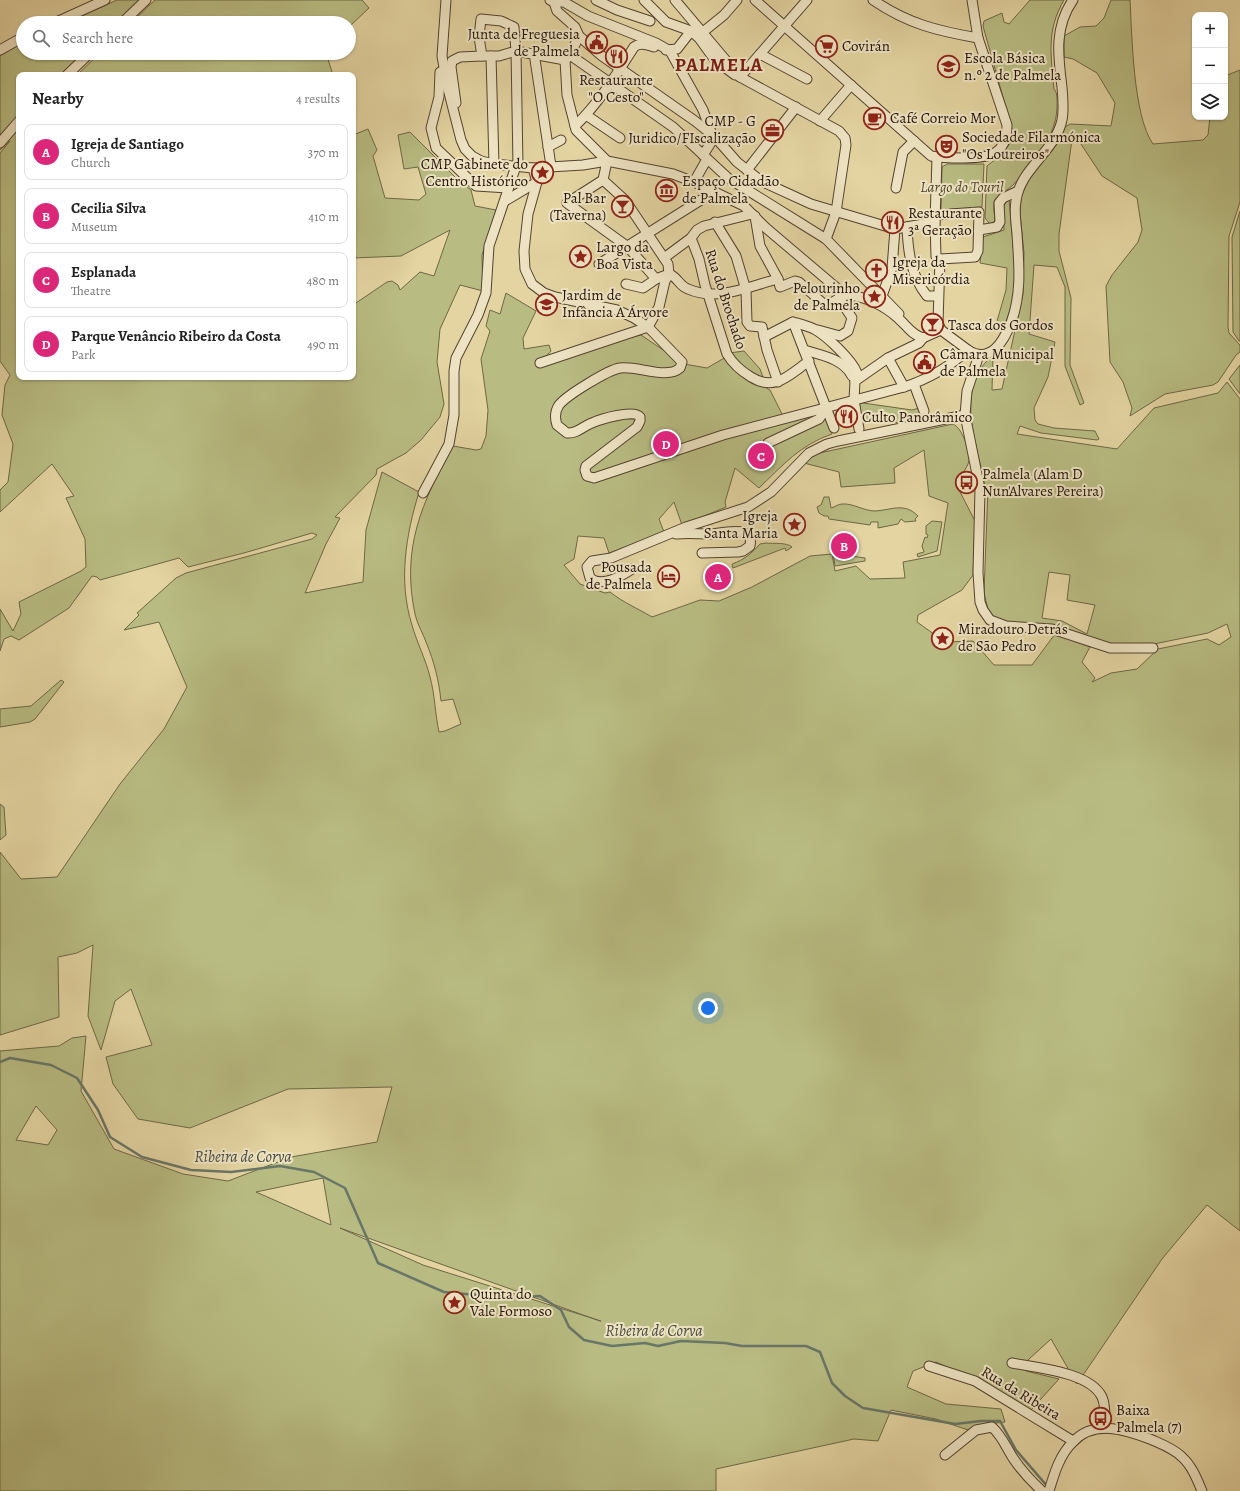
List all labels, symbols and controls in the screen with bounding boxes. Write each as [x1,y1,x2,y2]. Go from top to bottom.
map controls [1192,12,1228,120]
button: + [1192,12,1228,48]
search box [16,16,356,60]
place label: Junta de Freguesia de Palmela [467,24,580,61]
icon: search [30,27,52,49]
text: Search here [62,28,133,48]
public building icon: Junta de Freguesia de Palmela [583,30,609,56]
supermarket icon: Covirán [813,33,839,59]
place label: Covirán [842,36,890,56]
restaurant icon: Restaurante "O Cesto" [603,44,629,70]
place label: Escola Básica n.º 2 de Palmela [964,48,1061,85]
button: − [1192,48,1228,84]
district label: PALMELA [675,52,763,78]
school or university icon: Escola Básica n.º 2 de Palmela [936,54,962,80]
place label: Restaurante "O Cesto" [579,70,653,107]
button: layers [1192,84,1228,120]
text: Nearby [32,87,83,110]
text: 4 results [296,90,340,107]
cafe icon: Café Correio Mor [861,105,887,131]
place label: Café Correio Mor [890,108,996,128]
place label: CMP - G Juridico/FIscalização [628,111,756,148]
office icon: CMP - G Juridico/FIscalização [759,117,785,143]
place label: Sociedade Filarmónica "Os Loureiros" [962,127,1101,164]
theatre icon: Sociedade Filarmónica "Os Loureiros" [934,133,960,159]
text: Igreja de Santiago [71,134,184,154]
text: A [42,144,50,161]
text: 370 m [308,144,339,161]
text: Church [71,154,110,171]
place label: CMP Gabinete do Centro Histórico [421,154,528,191]
place icon: CMP Gabinete do Centro Histórico [530,160,556,186]
place label: Espaço Cidadão de Palmela [682,171,779,208]
museum icon: Espaço Cidadão de Palmela [653,177,679,203]
park label: Largo do Touril [920,177,1004,197]
place label: Pal Bar (Taverna) [550,188,606,225]
bar icon: Pal Bar (Taverna) [609,194,635,220]
text: Cecilia Silva [71,198,146,218]
place label: Restaurante 3ª Geração [908,203,982,240]
text: B [42,208,50,225]
text: 410 m [308,208,339,225]
restaurant icon: Restaurante 3ª Geração [880,209,906,235]
text: Museum [71,218,118,235]
place label: Largo da Boa Vista [596,237,653,274]
place icon: Largo da Boa Vista [568,243,594,269]
street label: Rua do Brochado [700,246,752,352]
place label: Igreja da Misericórdia [892,252,970,289]
church icon: Igreja da Misericórdia [863,258,889,284]
text: Esplanada [71,262,136,282]
text: C [42,272,50,289]
text: 480 m [306,272,339,289]
place label: Pelourinho de Palmela [793,278,860,315]
text: Theatre [71,282,111,299]
place icon: Pelourinho de Palmela [862,284,888,310]
place label: Jardim de Infância A Árvore [562,285,669,322]
school or university icon: Jardim de Infância A Árvore [533,291,559,317]
bar icon: Tasca dos Gordos [919,312,945,338]
place label: Tasca dos Gordos [948,315,1053,335]
text: Parque Venâncio Ribeiro da Costa [71,326,281,346]
text: D [41,336,51,353]
text: 490 m [307,336,339,353]
place label: Câmara Municipal de Palmela [940,344,1054,381]
text: Park [71,346,95,363]
public building icon: Câmara Municipal de Palmela [911,350,937,376]
restaurant icon: Culto Panorâmico [833,404,859,430]
place label: Culto Panorâmico [862,407,972,427]
pin: D [653,429,679,459]
pin: C [748,441,774,471]
place label: Palmela (Alam D Nun'Alvares Pereira) [982,464,1103,501]
bus stop icon: Palmela (Alam D Nun'Alvares Pereira) [954,470,980,496]
place label: Igreja Santa Maria [704,506,778,543]
place icon: Igreja Santa Maria [781,512,807,538]
pin: B [831,531,857,561]
place label: Pousada de Palmela [586,557,652,594]
pin: A [705,562,731,592]
hotel icon: Pousada de Palmela [655,563,681,589]
place label: Miradouro Detrás de São Pedro [958,619,1068,656]
place icon: Miradouro Detrás de São Pedro [930,625,956,651]
your location [698,998,718,1018]
water label: Ribeira de Corva [194,1146,292,1168]
place label: Quinta do Vale Formoso [469,1284,552,1321]
place icon: Quinta do Vale Formoso [441,1290,467,1316]
water label: Ribeira de Corva [605,1320,703,1342]
street label: Rua da Ribeira [978,1361,1064,1425]
place label: Baixa Palmela (7) [1116,1400,1182,1437]
bus stop icon: Baixa Palmela (7) [1087,1406,1113,1432]

